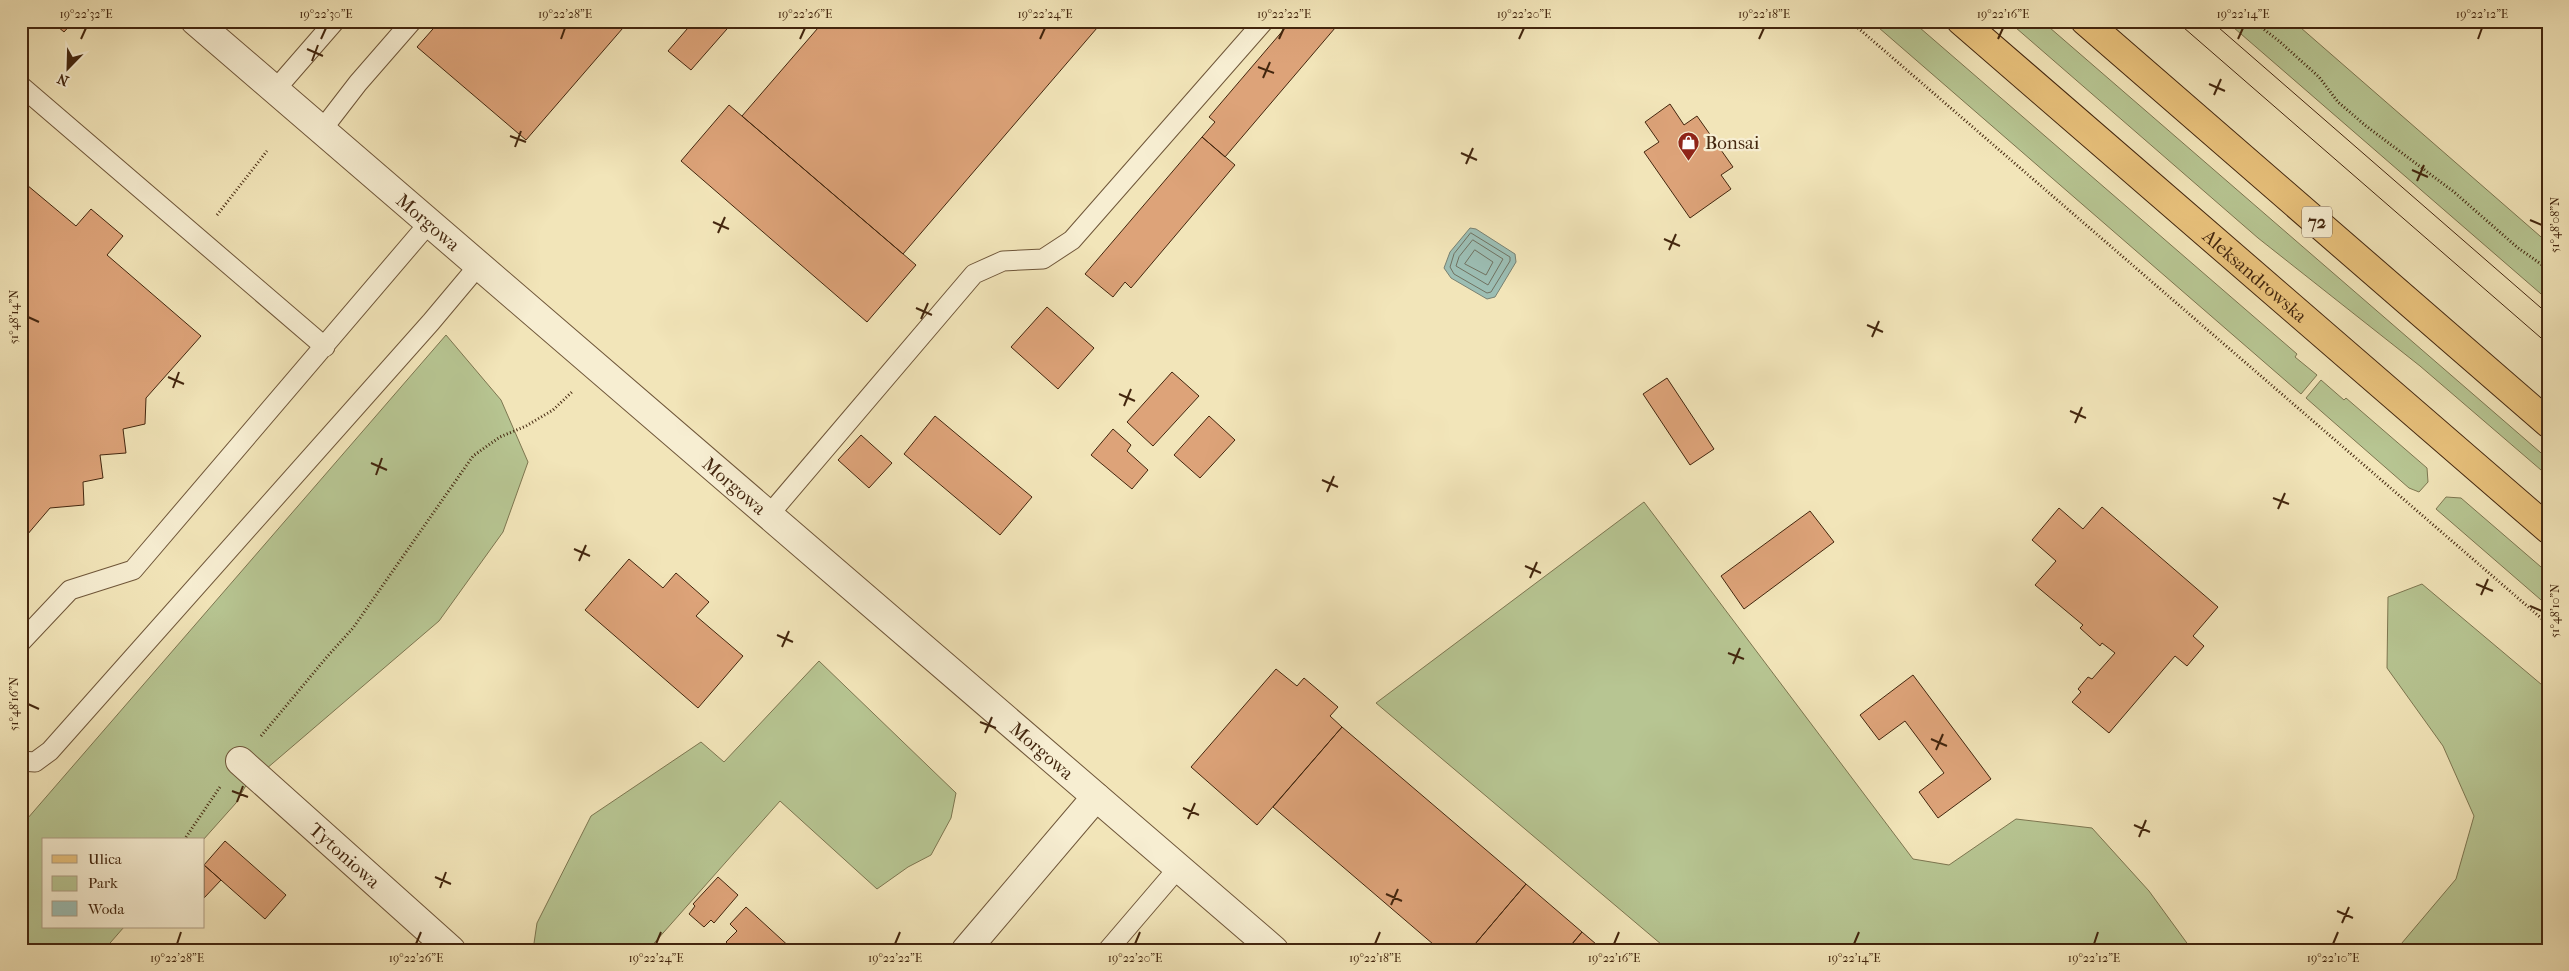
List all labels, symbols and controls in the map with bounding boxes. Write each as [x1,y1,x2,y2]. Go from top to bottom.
text: 19°22'32"E [60,7,112,21]
text: 19°22'30"E [299,7,353,21]
text: 19°22'28"E [538,7,592,21]
text: 19°22'26"E [778,7,832,21]
text: 19°22'24"E [1017,7,1073,21]
text: 19°22'22"E [1257,7,1311,21]
text: 19°22'20"E [1497,7,1551,21]
text: 19°22'18"E [1738,7,1790,21]
text: 19°22'16"E [1977,7,2029,21]
text: 19°22'14"E [2216,7,2270,21]
text: 19°22'12"E [2456,7,2508,21]
north arrow [42,42,92,92]
text: N [55,69,71,89]
shop icon: Bonsai [1677,130,1701,161]
place label: Bonsai [1705,132,1760,154]
street label: Morgowa [391,189,464,256]
text: 51°48'08"N [2548,197,2562,253]
road number: 72 [2302,206,2332,238]
street label: Aleksandrowska [2197,225,2311,327]
text: 51°48'14"N [7,290,21,344]
street label: Morgowa [698,453,770,520]
text: 51°48'10"N [2548,584,2562,638]
text: 51°48'16"N [7,677,21,731]
street label: Morgowa [1005,718,1078,785]
street label: Tytoniowa [304,818,384,893]
legend [42,838,205,928]
text: Ulica [88,850,123,868]
text: Park [88,874,118,892]
text: Woda [87,900,125,918]
text: 19°22'28"E [150,951,204,965]
text: 19°22'26"E [389,951,443,965]
text: 19°22'24"E [628,951,684,965]
text: 19°22'22"E [868,951,922,965]
text: 19°22'20"E [1108,951,1162,965]
text: 19°22'18"E [1349,951,1401,965]
text: 19°22'16"E [1588,951,1640,965]
text: 19°22'14"E [1827,951,1881,965]
text: 19°22'12"E [2068,951,2120,965]
text: 19°22'10"E [2307,951,2359,965]

